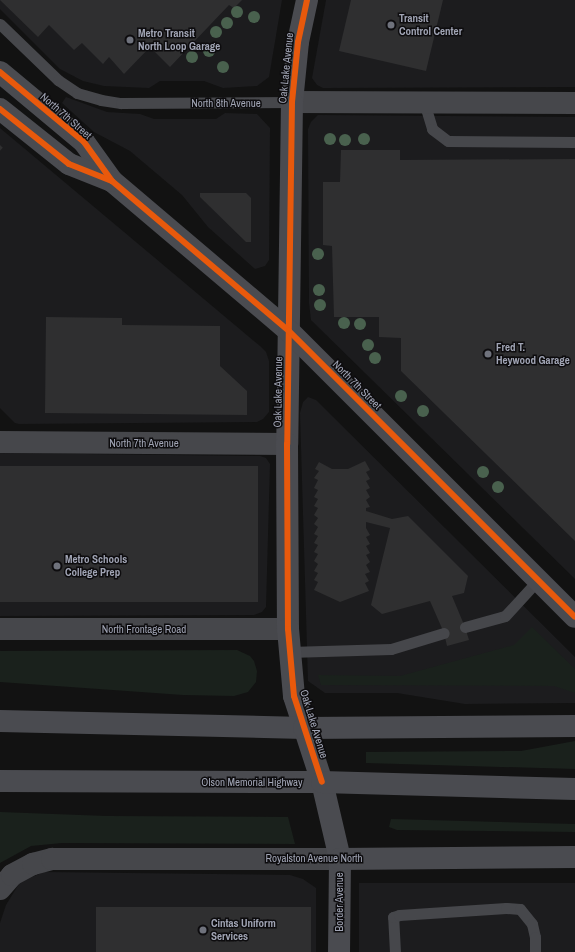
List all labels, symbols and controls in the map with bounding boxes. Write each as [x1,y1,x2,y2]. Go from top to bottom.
place label: Transit Control Center [399,12,462,38]
marker: Transit Control Center [386,20,396,30]
place label: Metro Transit North Loop Garage [138,27,220,53]
street label: Oak Lake Avenue [276,32,296,104]
marker: Metro Transit North Loop Garage [125,35,135,45]
street label: North 7th Street [38,90,94,142]
street label: North 8th Avenue [191,96,261,110]
place label: Fred T. Heywood Garage [496,341,570,367]
marker: Fred T. Heywood Garage [483,349,493,359]
street label: Oak Lake Avenue [271,356,285,428]
street label: North 7th Street [330,358,384,412]
street label: North 7th Avenue [109,436,179,450]
place label: Metro Schools College Prep [65,553,127,579]
marker: Metro Schools College Prep [52,561,62,571]
street label: North Frontage Road [102,622,186,636]
street label: Oak Lake Avenue [297,688,331,760]
street label: Olson Memorial Highway [201,775,303,789]
street label: Royalston Avenue North [265,851,363,865]
street label: Border Avenue [332,872,346,932]
place label: Cintas Uniform Services [211,917,276,943]
marker: Cintas Uniform Services [198,925,208,935]

